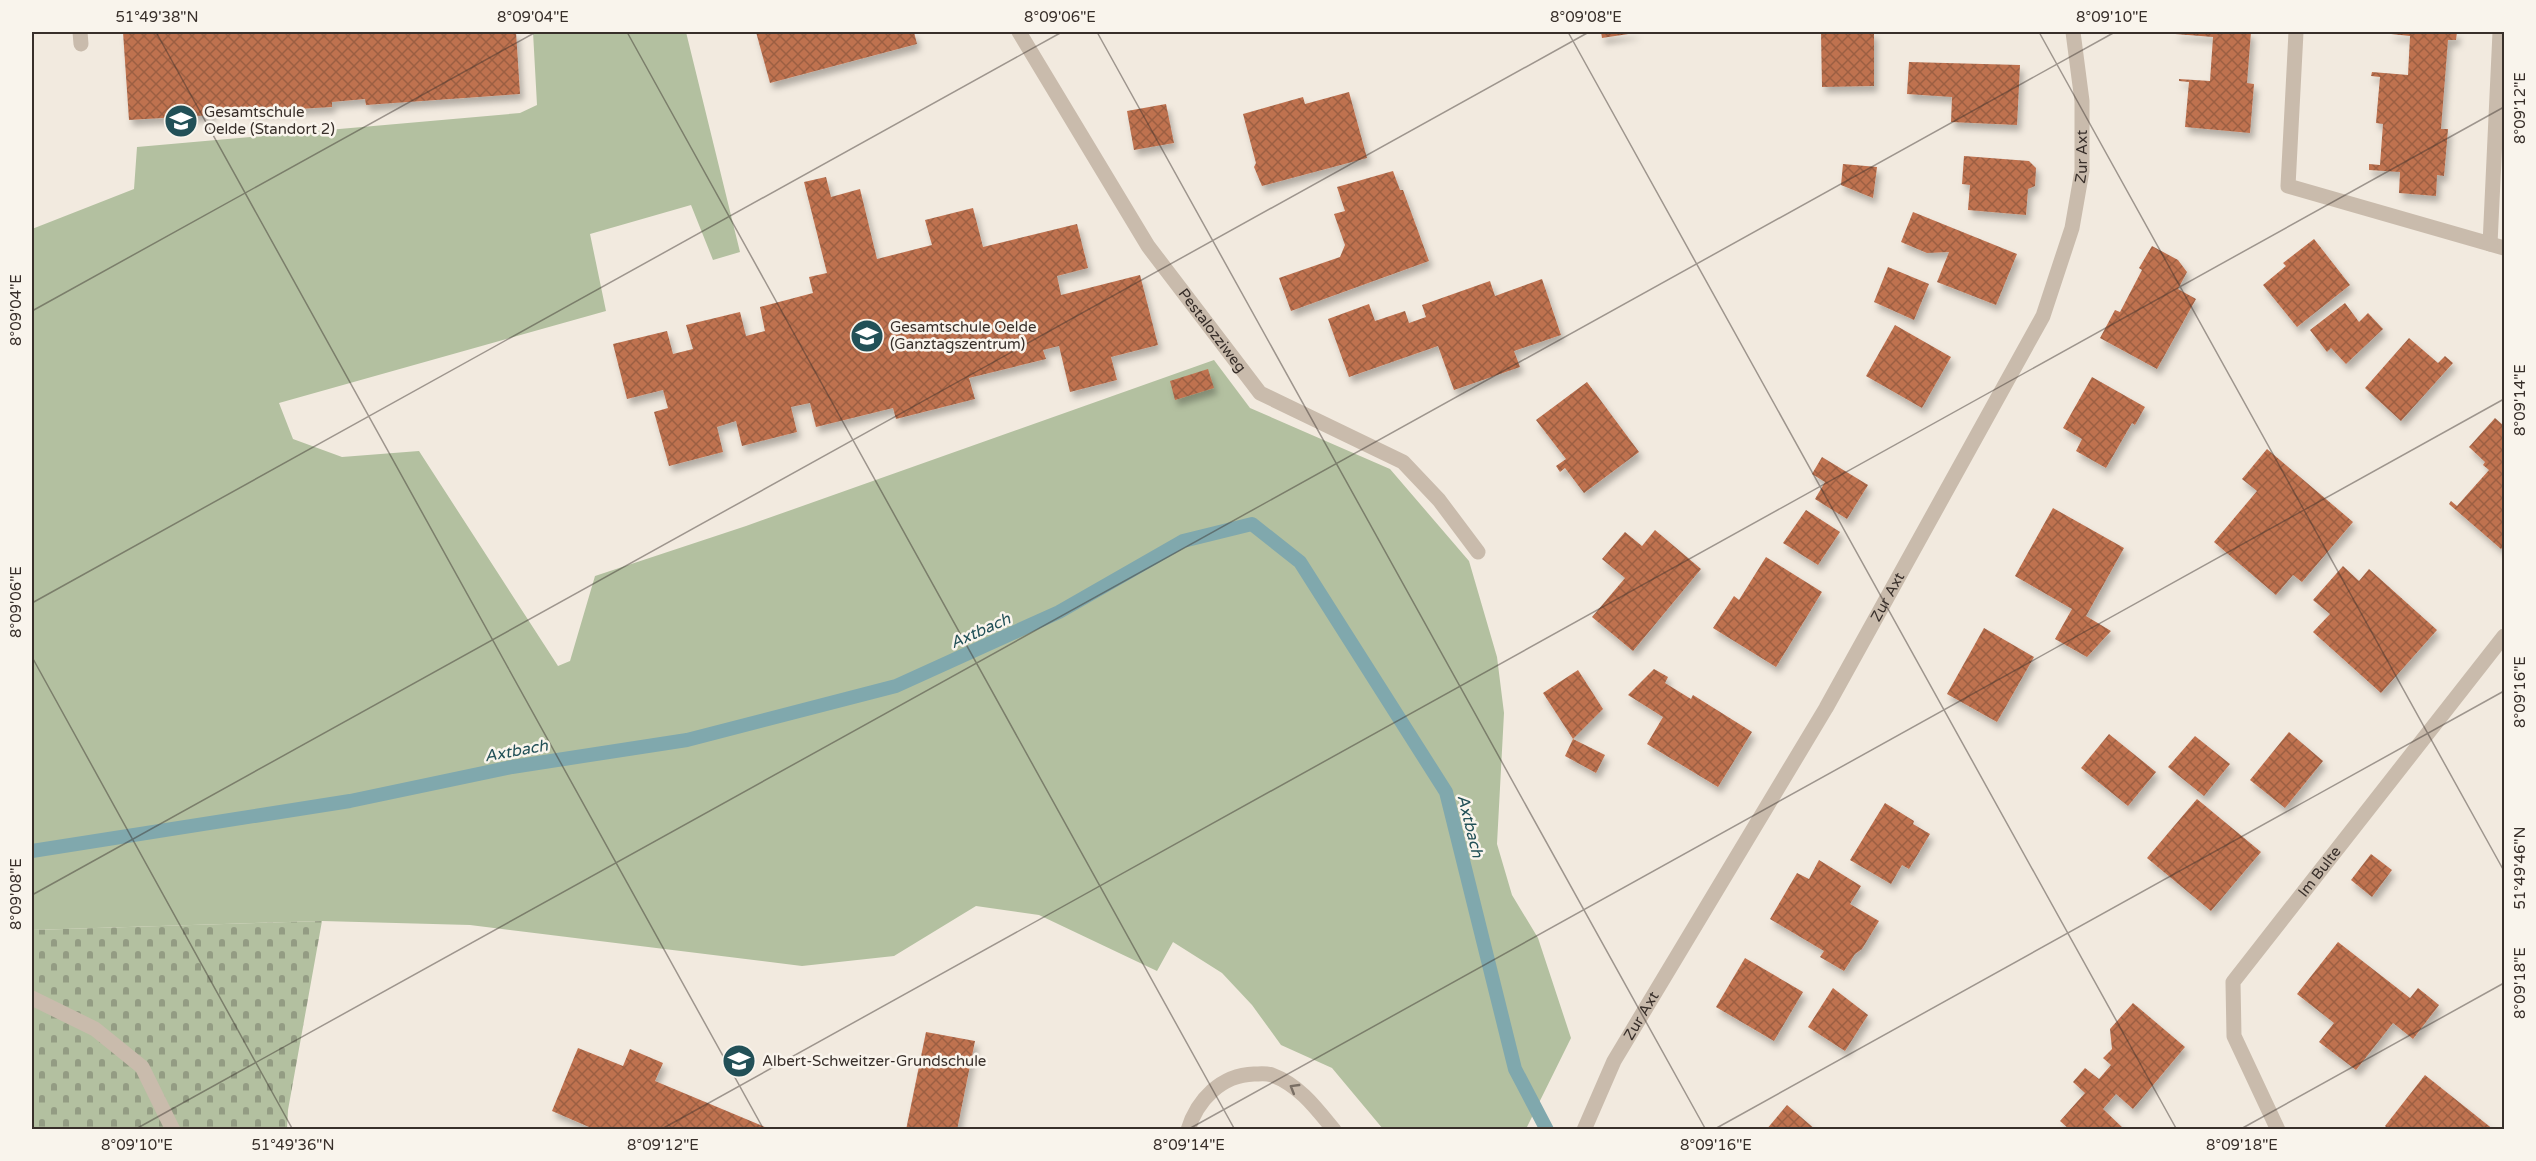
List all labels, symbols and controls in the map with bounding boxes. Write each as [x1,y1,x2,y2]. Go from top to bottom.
text: 51°49'38"N [115,8,199,26]
text: 8°09'04"E [497,8,569,26]
text: 8°09'06"E [1024,8,1096,26]
text: 8°09'08"E [1550,8,1622,26]
text: 8°09'10"E [2076,8,2148,26]
text: 8°09'12"E [2511,72,2529,144]
school or university icon: Gesamtschule Oelde (Standort 2) [163,103,199,139]
place label: Gesamtschule Oelde (Standort 2) [204,103,335,138]
street label: Zur Axt [2071,130,2091,185]
text: 8°09'04"E [7,274,25,346]
street label: Pestalozziweg [1175,285,1250,376]
school or university icon: Gesamtschule Oelde (Ganztagszentrum) [849,318,885,354]
place label: Gesamtschule Oelde (Ganztagszentrum) [890,318,1036,353]
text: 8°09'14"E [2511,364,2529,436]
text: 8°09'06"E [7,566,25,638]
street label: Zur Axt [1867,569,1908,625]
water label: Axtbach [947,608,1015,653]
text: 8°09'16"E [2511,656,2529,728]
water label: Axtbach [483,735,551,766]
water label: Axtbach [1453,793,1488,861]
text: 51°49'46"N [2511,826,2529,910]
street label: Im Bulte [2294,843,2345,900]
text: 8°09'08"E [7,858,25,930]
text: 8°09'18"E [2511,947,2529,1019]
street label: Zur Axt [1620,988,1663,1043]
school or university icon: Albert-Schweitzer-Grundschule [721,1043,757,1079]
place label: Albert-Schweitzer-Grundschule [762,1052,986,1070]
one-way arrow [1290,1083,1300,1095]
text: 8°09'10"E [101,1136,173,1154]
text: 51°49'36"N [251,1136,335,1154]
text: 8°09'12"E [627,1136,699,1154]
text: 8°09'14"E [1153,1136,1225,1154]
text: 8°09'16"E [1680,1136,1752,1154]
text: 8°09'18"E [2206,1136,2278,1154]

